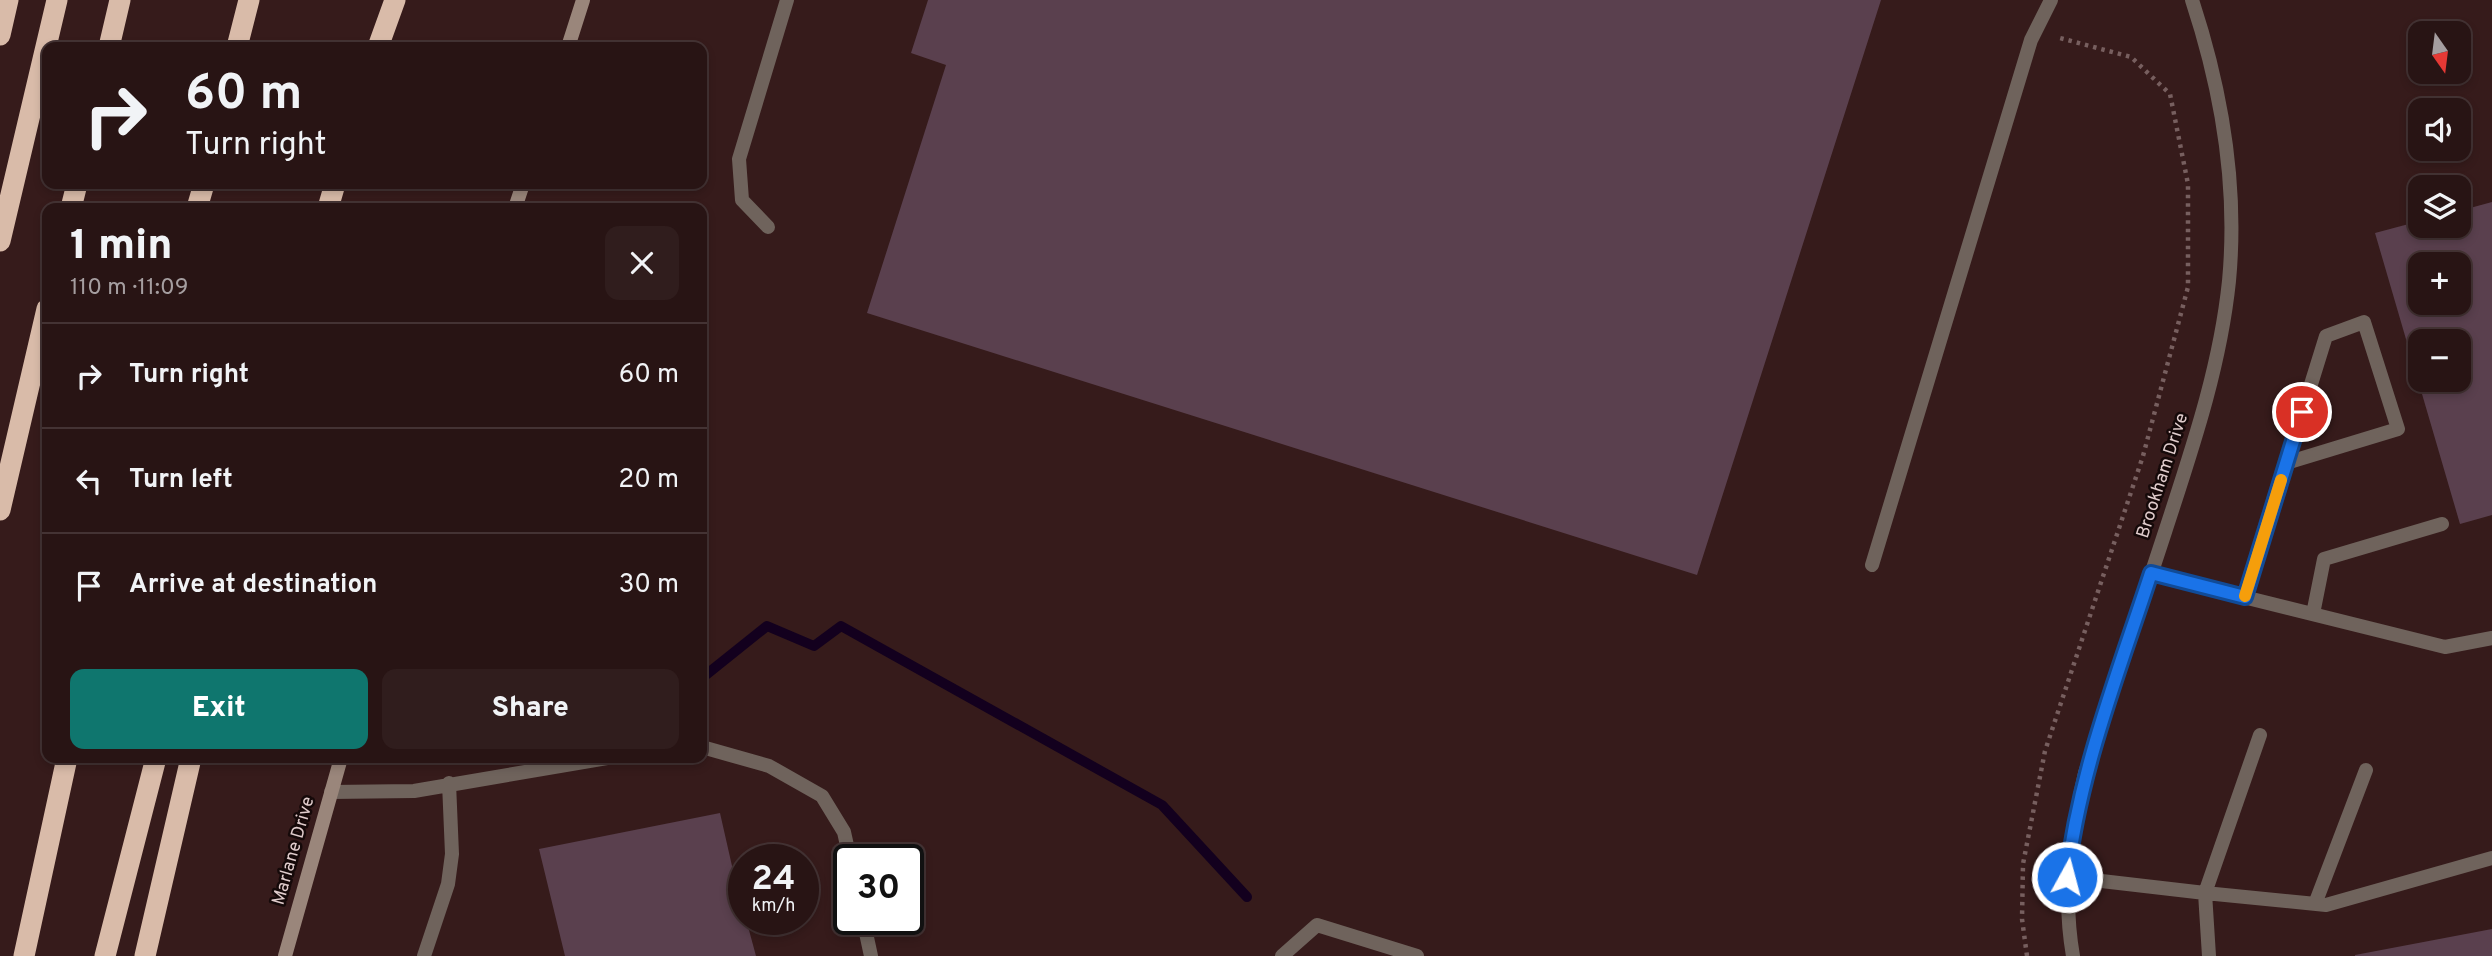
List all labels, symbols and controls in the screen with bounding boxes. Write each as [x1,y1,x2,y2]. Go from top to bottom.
north arrow [2408,21,2471,84]
map controls [2408,21,2471,392]
text: 60 m [185,65,303,127]
icon: right [70,70,161,161]
button: sound [2408,98,2471,161]
text: Turn right [185,126,327,166]
button: layers [2408,175,2471,238]
text: 1 min [70,221,173,274]
button: close [605,226,679,300]
button: + [2408,252,2471,315]
text: 110 m · 11:09 [70,274,188,303]
button: − [2408,329,2471,392]
icon: right [70,357,108,395]
text: Turn right [129,359,249,392]
text: 60 m [619,359,679,392]
pin [2272,382,2332,442]
icon: arrive [2283,393,2321,431]
street label: Brookham Drive [2132,410,2194,542]
icon: left [70,462,108,500]
text: Turn left [129,464,233,497]
text: 20 m [618,464,679,497]
icon: arrive [70,567,108,605]
text: Arrive at destination [129,569,377,602]
text: 30 m [619,569,679,602]
button: Exit [70,669,368,749]
button: Share [382,669,679,749]
street label: Marlane Drive [268,794,320,908]
position arrow [2030,840,2104,914]
speed limit sign: 30 [833,844,924,935]
text: 24 [752,858,795,902]
text: km/h [752,895,795,918]

